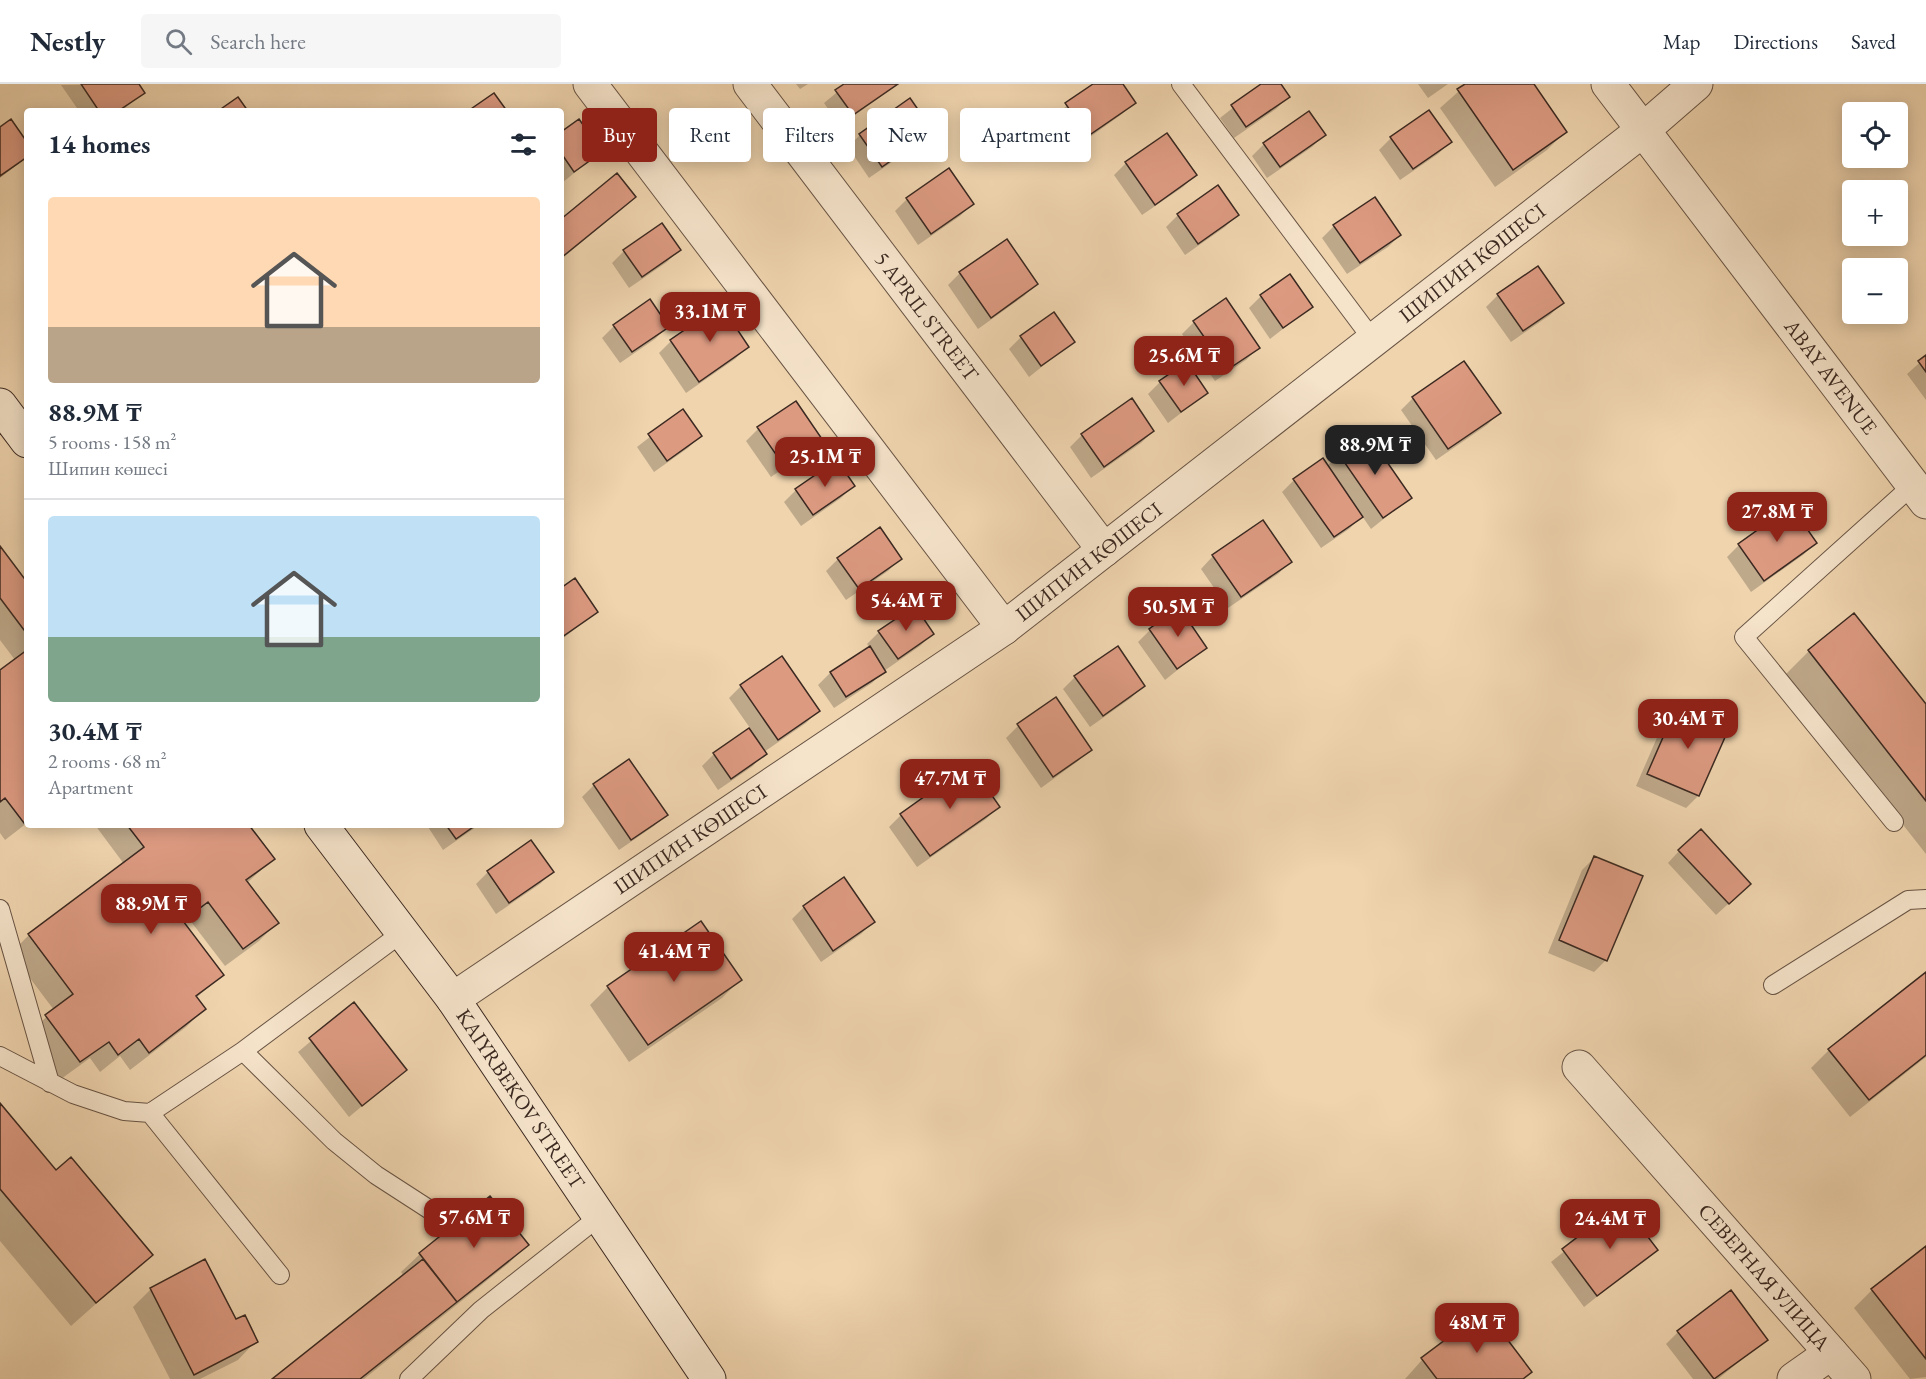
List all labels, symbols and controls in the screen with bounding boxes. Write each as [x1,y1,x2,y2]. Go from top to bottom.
search box [141,14,561,68]
text: Nestly [30,23,105,59]
icon: search [162,25,195,58]
text: Search here [210,27,306,56]
text: Map [1663,28,1700,55]
text: Directions [1733,28,1818,55]
text: Saved [1851,28,1896,55]
map controls [1842,102,1908,324]
button: locate [1842,102,1908,168]
chip: Buy [582,108,657,162]
chip: Rent [669,108,751,162]
chip: Filters [763,108,855,162]
chip: New [867,108,948,162]
chip: Apartment [960,108,1091,162]
text: 14 homes [48,127,150,161]
icon: filters [507,128,540,161]
button: + [1842,180,1908,246]
street label: ШИПИН КӨШЕСІ [1393,197,1551,328]
icon: home [240,236,348,344]
street label: 5 APRIL STREET [869,246,985,387]
button: − [1842,258,1908,324]
pin: 33.1M ₸ [655,292,765,343]
text: 33.1M ₸ [674,298,746,324]
street label: ABAY AVENUE [1778,313,1884,440]
pin: 25.6M ₸ [1129,336,1239,387]
text: 25.6M ₸ [1148,342,1220,368]
text: 88.9M ₸ [48,395,142,429]
pin: 88.9M ₸ [1320,425,1430,476]
text: 5 rooms · 158 m² [48,429,176,455]
text: 88.9M ₸ [1339,431,1411,457]
pin: 25.1M ₸ [770,437,880,488]
text: 25.1M ₸ [789,443,861,469]
text: Шипин көшесі [48,455,168,481]
pin: 27.8M ₸ [1722,492,1832,543]
street label: ШИПИН КӨШЕСІ [1010,496,1167,627]
text: 27.8M ₸ [1741,498,1813,524]
icon: home [240,555,348,663]
pin: 54.4M ₸ [851,581,961,632]
text: 54.4M ₸ [870,587,942,613]
pin: 50.5M ₸ [1123,587,1233,638]
text: 50.5M ₸ [1142,593,1214,619]
pin: 30.4M ₸ [1633,699,1743,750]
text: 30.4M ₸ [1652,705,1724,731]
text: 30.4M ₸ [48,714,142,748]
text: 2 rooms · 68 m² [48,748,167,774]
pin: 47.7M ₸ [895,759,1005,810]
text: 47.7M ₸ [914,765,986,791]
text: Apartment [48,774,133,800]
street label: ШИПИН КӨШЕСІ [608,778,772,900]
pin: 88.9M ₸ [96,884,206,935]
text: 88.9M ₸ [115,890,187,916]
pin: 41.4M ₸ [619,932,729,983]
text: 41.4M ₸ [638,938,710,964]
street label: KAIYRBEKOV STREET [450,1003,592,1195]
pin: 57.6M ₸ [419,1198,529,1249]
street label: СЕВЕРНАЯ УЛИЦА [1693,1198,1837,1356]
pin: 24.4M ₸ [1555,1199,1665,1250]
text: 57.6M ₸ [438,1204,510,1230]
text: 24.4M ₸ [1574,1205,1646,1231]
pin: 48M ₸ [1435,1303,1519,1354]
text: 48M ₸ [1449,1309,1505,1335]

